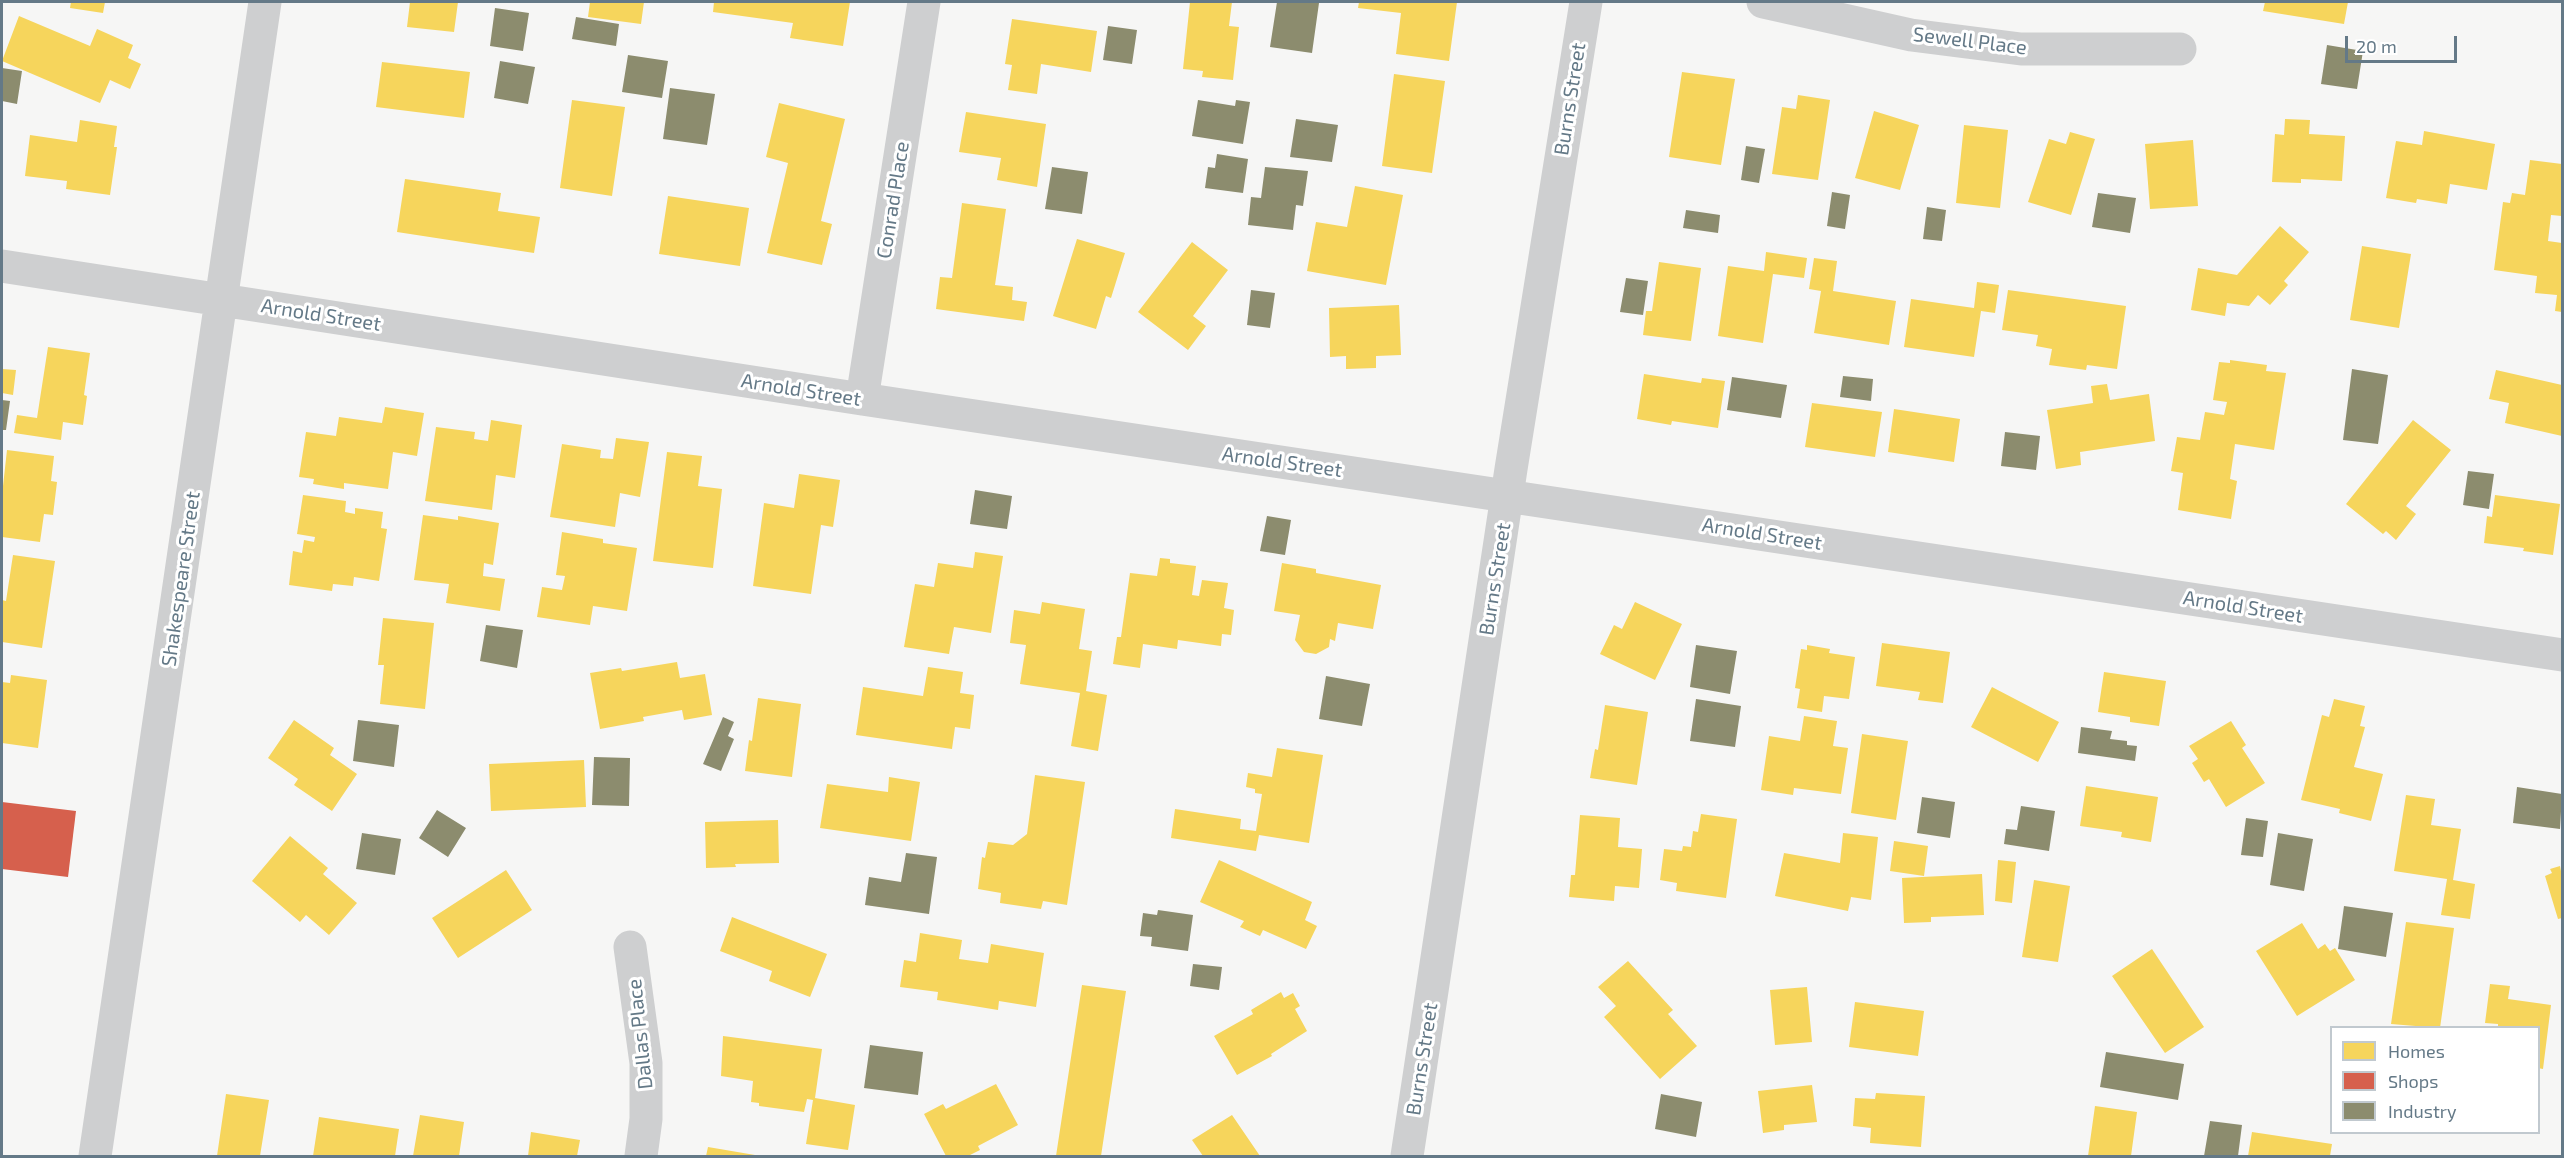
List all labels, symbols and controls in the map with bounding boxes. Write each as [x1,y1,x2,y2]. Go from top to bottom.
street label: Sewell Place [1912,22,2028,60]
scale bar [2348,24,2460,62]
text: 20 m [2356,35,2397,57]
street label: Burns Street [1549,41,1591,157]
street label: Conrad Place [872,140,914,260]
street label: Arnold Street [259,294,383,336]
street label: Arnold Street [739,369,863,411]
street label: Arnold Street [1220,442,1344,482]
street label: Shakespeare Street [157,490,205,668]
street label: Arnold Street [1700,513,1824,555]
street label: Burns Street [1474,521,1516,637]
street label: Arnold Street [2181,586,2305,628]
street label: Dallas Place [622,978,658,1090]
street label: Burns Street [1401,1001,1443,1117]
legend [2330,1026,2540,1134]
text: Homes [2388,1040,2445,1062]
text: Shops [2388,1070,2438,1092]
text: Industry [2388,1100,2457,1122]

